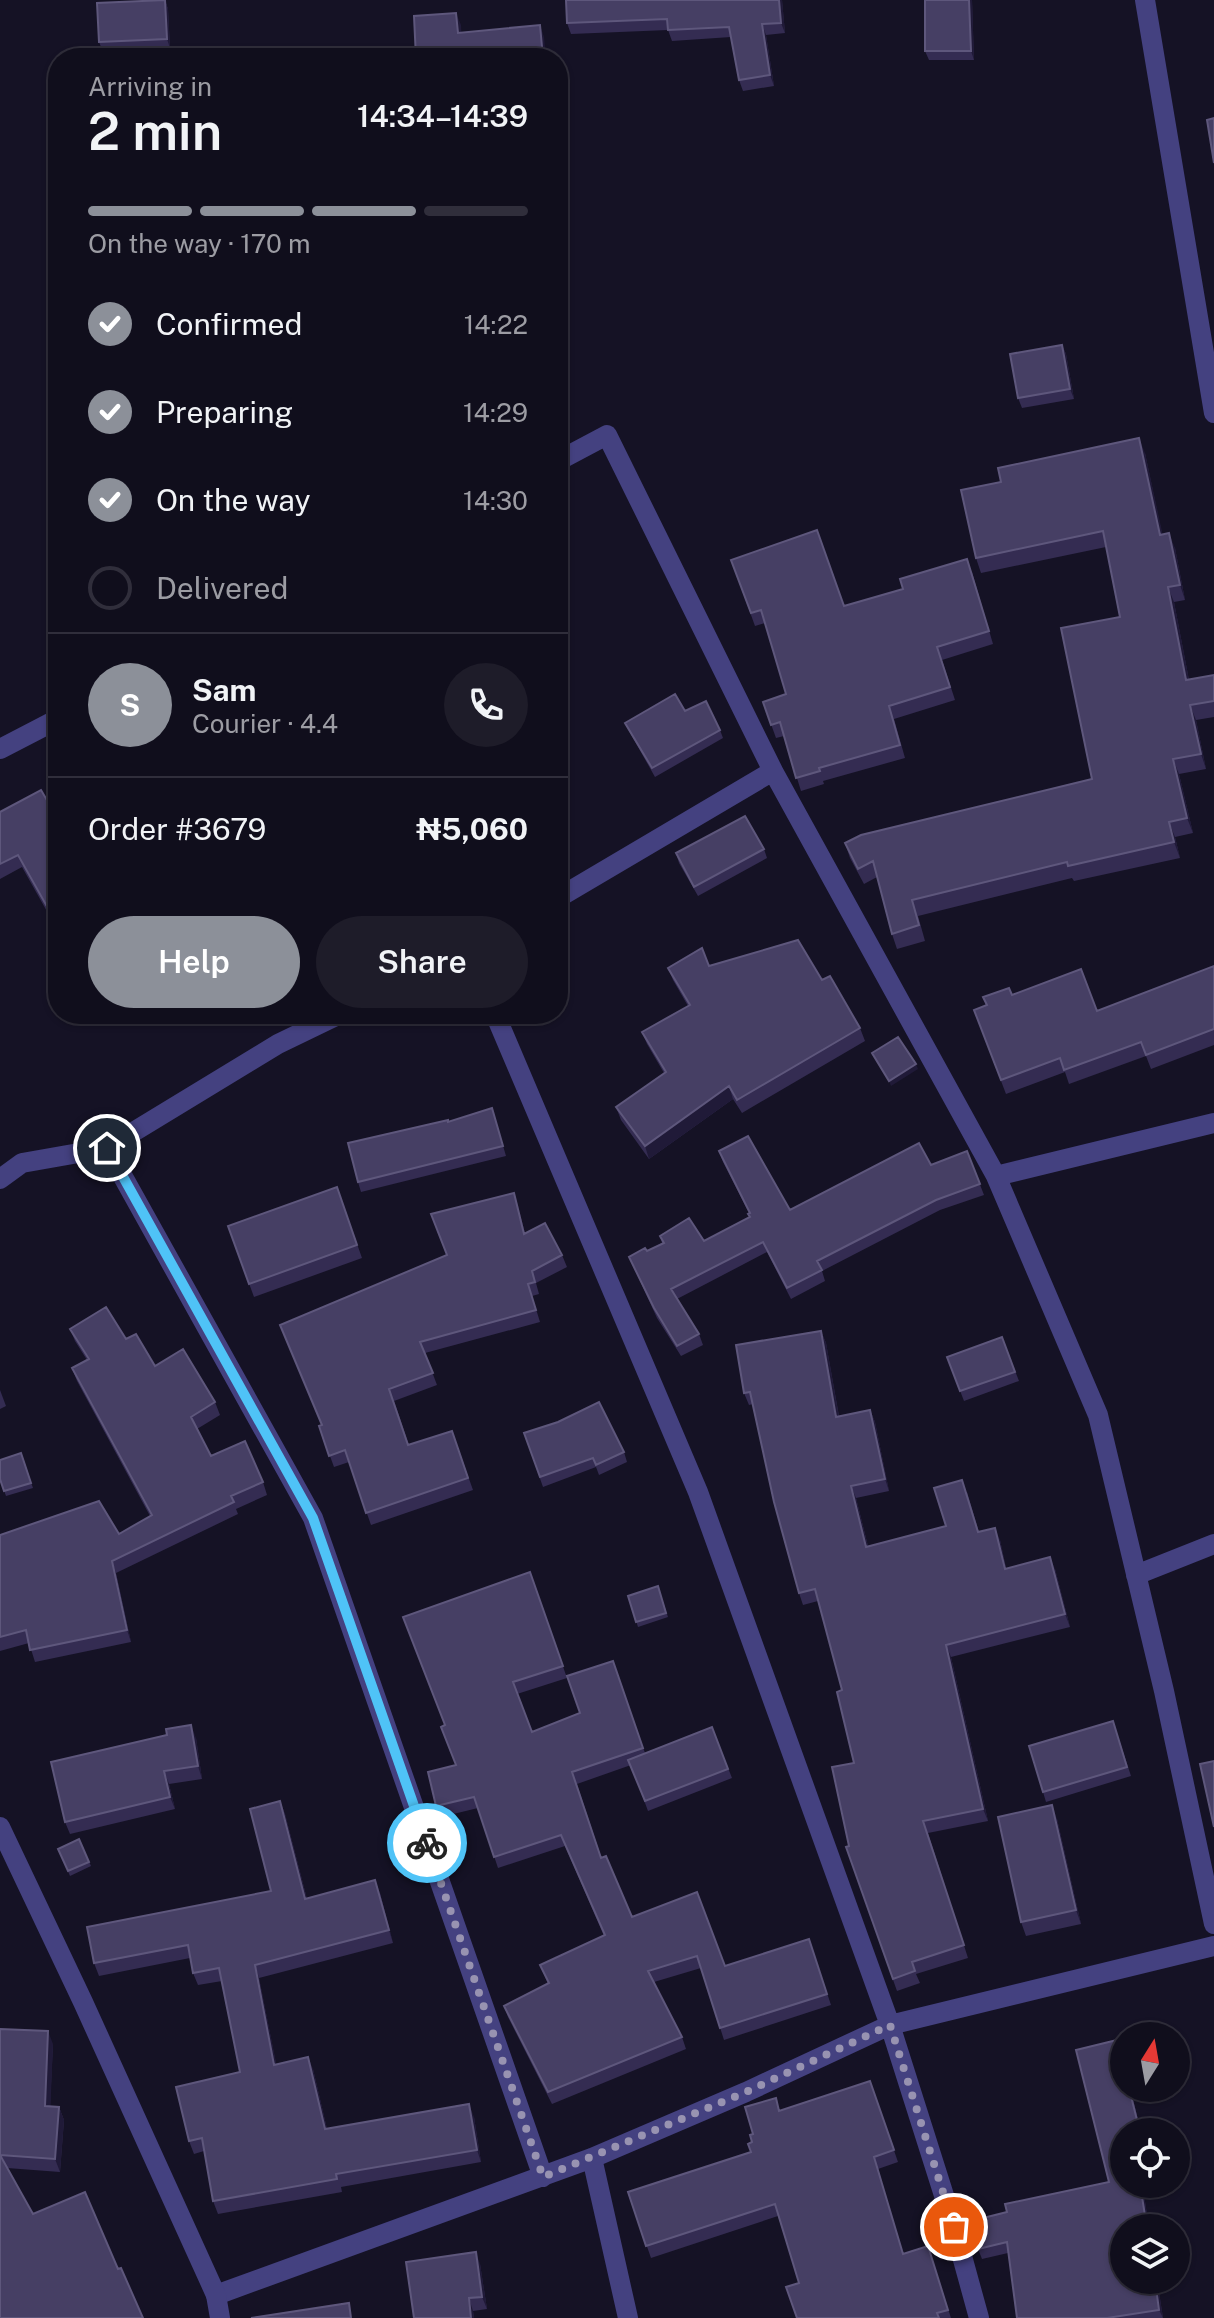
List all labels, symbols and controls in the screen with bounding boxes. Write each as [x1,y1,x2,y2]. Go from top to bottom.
text: Arriving in [88,71,212,102]
text: 14:34–14:39 [357,98,528,134]
text: 2 min [88,101,222,162]
text: On the way · 170 m [88,228,311,259]
icon: check [88,302,132,346]
text: Confirmed [156,306,302,342]
text: 14:22 [464,309,528,340]
icon: check [88,390,132,434]
text: Preparing [156,394,293,430]
text: 14:29 [463,397,528,428]
icon: check [88,478,132,522]
text: On the way [156,482,310,518]
text: 14:30 [463,485,528,516]
text: Delivered [156,570,288,606]
button: phone [444,663,528,747]
text: Sam [192,672,256,708]
text: S [120,687,140,723]
text: Courier · 4.4 [192,708,338,739]
text: Order #3679 [88,811,266,847]
text: ₦5,060 [416,811,528,847]
button: Help [88,916,300,1008]
button: Share [316,916,528,1008]
pin [73,1114,141,1182]
icon: home [85,1126,129,1170]
courier [387,1803,467,1883]
icon: bike [405,1821,449,1865]
north arrow [1110,2022,1190,2102]
map controls [1110,2022,1190,2294]
button: locate [1110,2118,1190,2198]
pin [920,2193,988,2261]
icon: bag [932,2205,976,2249]
button: layers [1110,2214,1190,2294]

